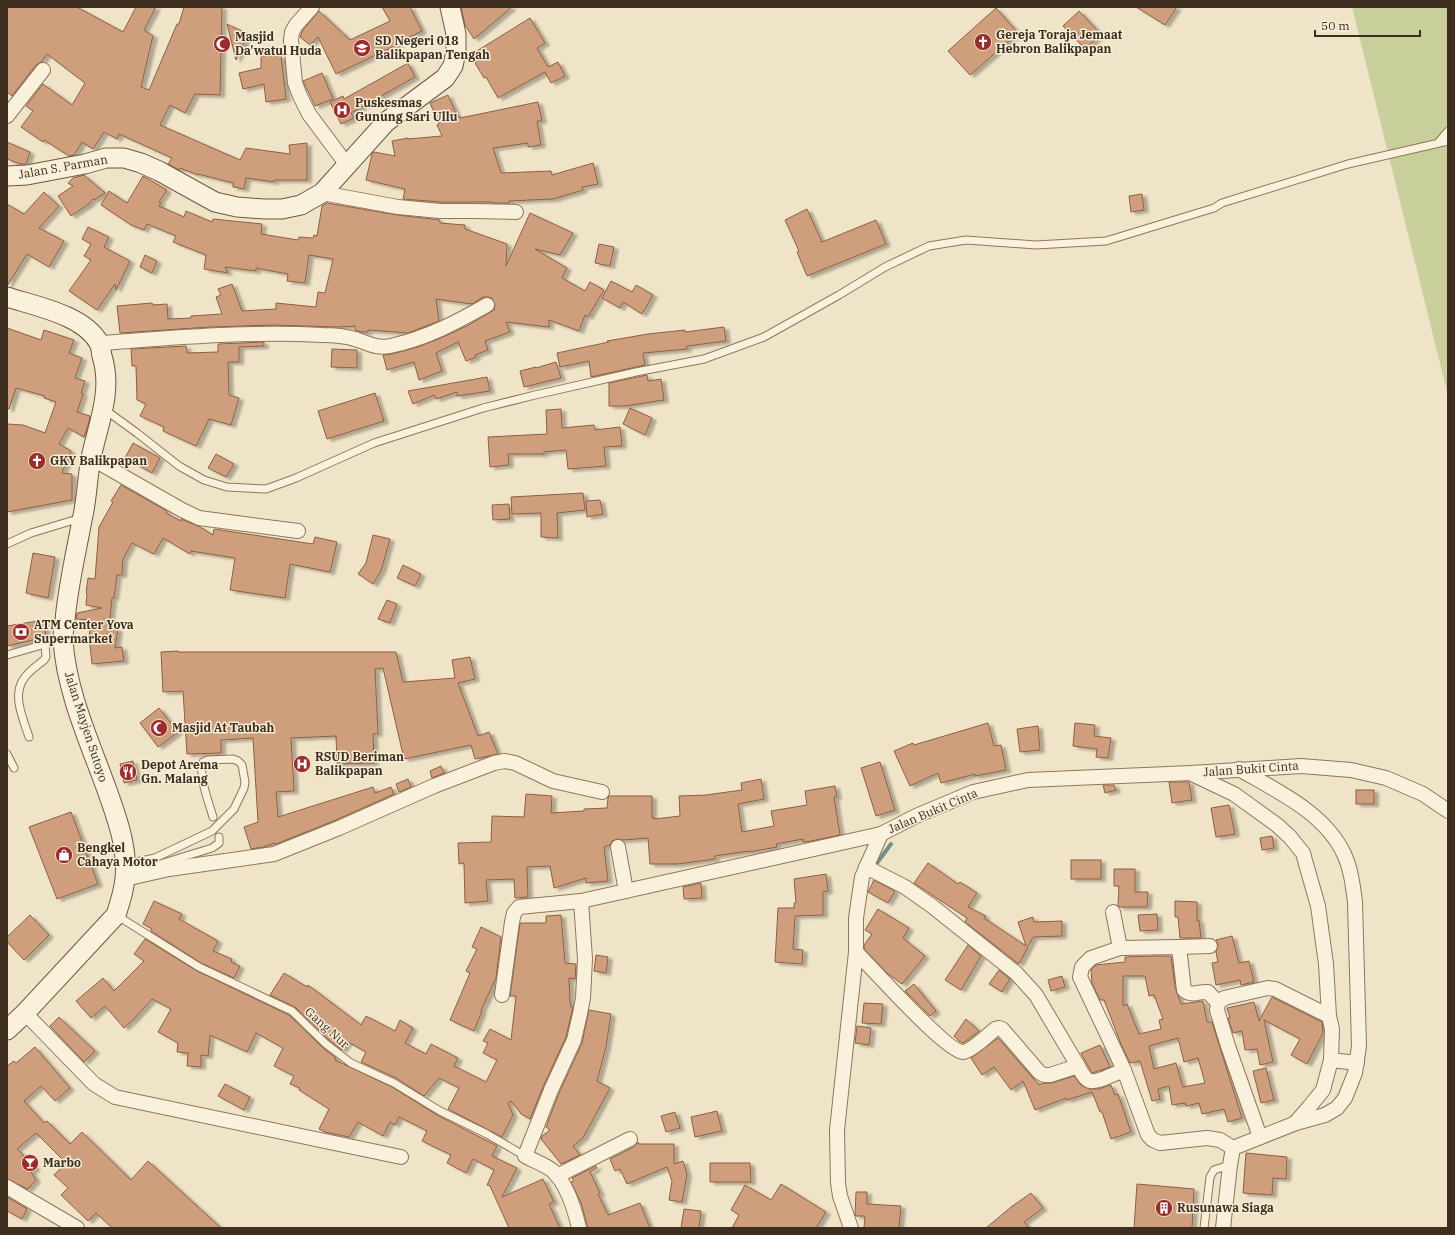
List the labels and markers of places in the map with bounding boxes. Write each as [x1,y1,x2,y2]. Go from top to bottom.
place label: Gereja Toraja Jemaat Hebron Balikpapan [996,27,1123,56]
place label: Masjid Da'watul Huda [235,29,322,58]
church icon: Gereja Toraja Jemaat Hebron Balikpapan [973,32,993,52]
place label: SD Negeri 018 Balikpapan Tengah [375,33,490,62]
mosque icon: Masjid Da'watul Huda [212,34,232,54]
school or university icon: SD Negeri 018 Balikpapan Tengah [352,38,372,58]
place label: Puskesmas Gunung Sari Ullu [355,95,458,124]
hospital icon: Puskesmas Gunung Sari Ullu [332,100,352,120]
church icon: GKY Balikpapan [27,451,47,471]
place label: GKY Balikpapan [50,453,147,468]
place label: ATM Center Yova Supermarket [34,617,134,646]
bank icon: ATM Center Yova Supermarket [11,622,31,642]
mosque icon: Masjid At Taubah [149,718,169,738]
place label: Masjid At Taubah [172,720,275,735]
place label: RSUD Beriman Balikpapan [315,749,404,778]
hospital icon: RSUD Beriman Balikpapan [292,754,312,774]
place label: Depot Arema Gn. Malang [141,757,219,786]
restaurant icon: Depot Arema Gn. Malang [118,762,138,782]
place label: Bengkel Cahaya Motor [77,840,158,869]
shop icon: Bengkel Cahaya Motor [54,845,74,865]
bar icon: Marbo [20,1153,40,1173]
place label: Marbo [43,1155,81,1170]
building icon: Rusunawa Siaga [1154,1198,1174,1218]
place label: Rusunawa Siaga [1177,1200,1274,1215]

